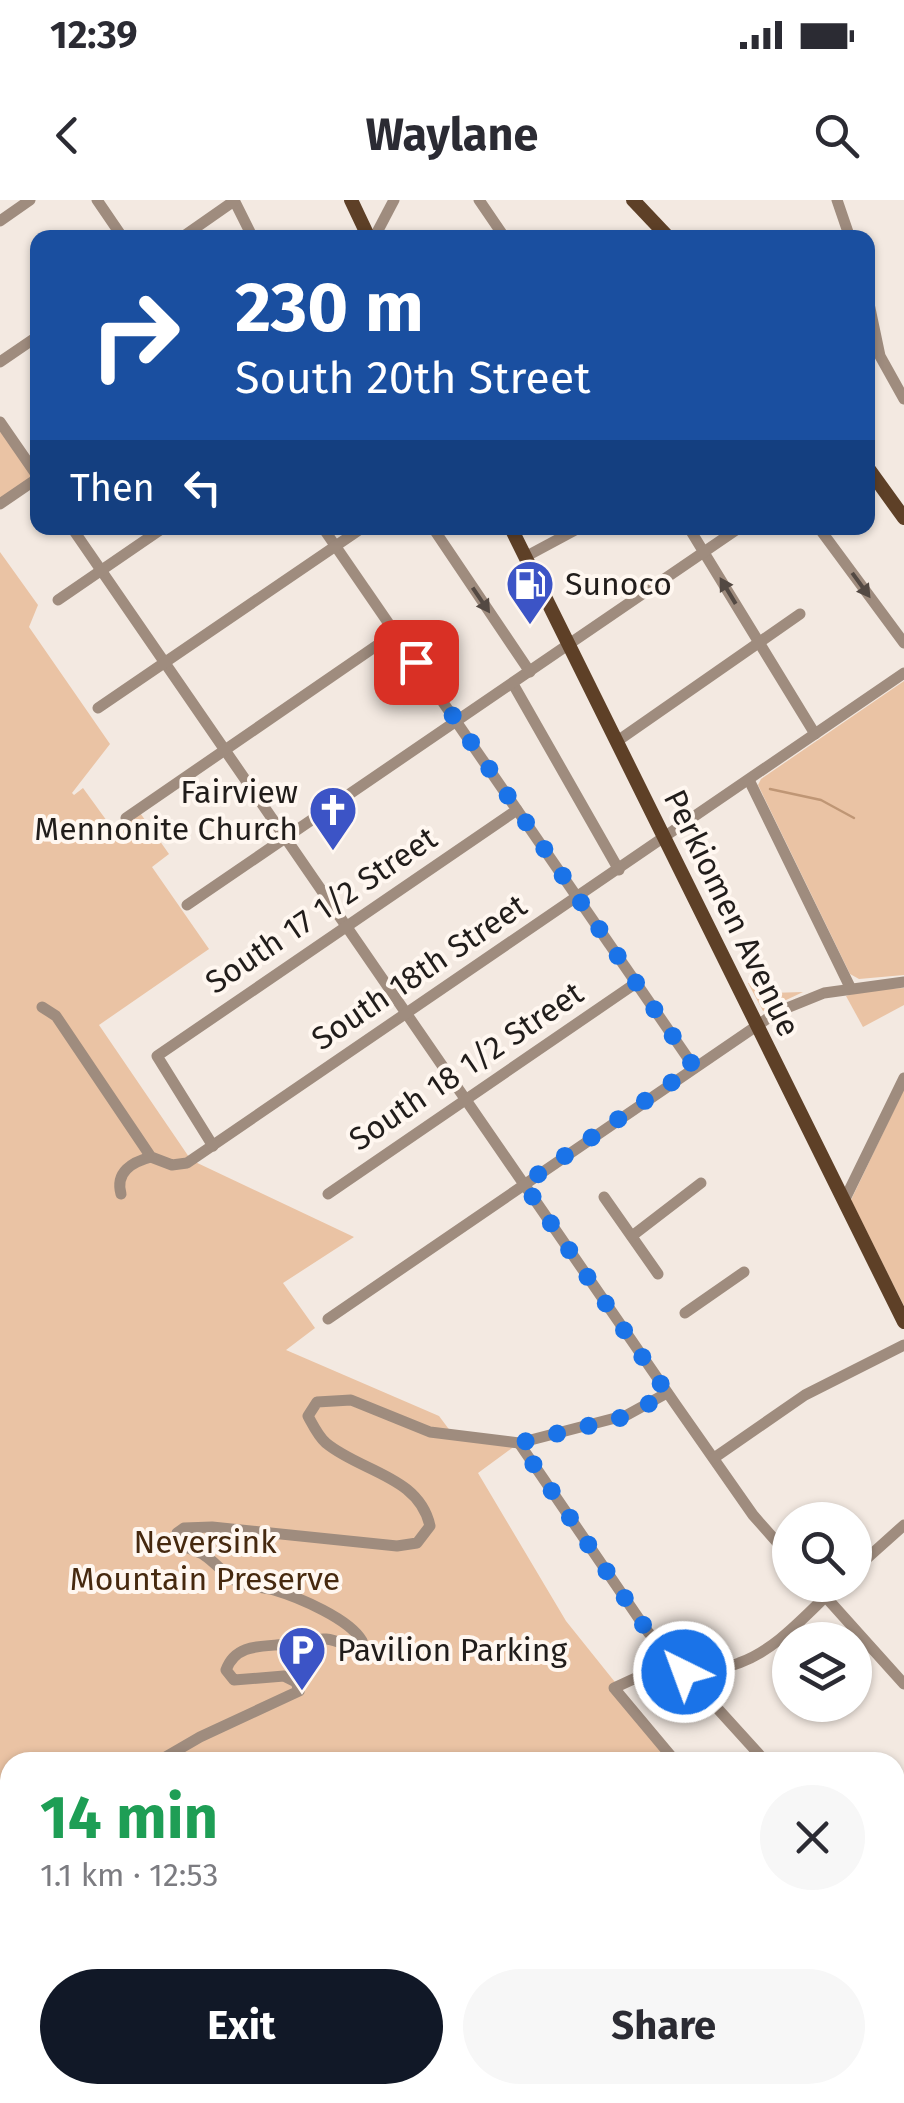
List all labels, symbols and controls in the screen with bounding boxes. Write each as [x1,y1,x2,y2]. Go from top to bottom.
text: 12:39 [50,12,138,58]
icon: back [40,108,95,163]
text: Waylane [366,108,538,162]
icon: search [809,108,864,163]
text: 230 m [235,266,424,350]
icon: right [70,270,200,400]
text: South 20th Street [235,351,591,405]
icon: left [175,460,230,515]
text: Then [70,465,155,511]
fuel station icon: Sunoco [504,558,556,626]
place label: Sunoco [565,565,672,603]
one-way arrow [851,572,871,599]
one-way arrow [720,577,737,605]
one-way arrow [471,586,490,613]
pin [374,620,459,705]
icon: arrive [389,635,444,690]
place label: Fairview Mennonite Church [34,773,298,848]
street label: Perkiomen Avenue [656,783,808,1043]
church icon: Fairview Mennonite Church [307,784,359,852]
street label: South 17 1/2 Street [198,818,444,1001]
street label: South 18th Street [304,886,534,1058]
street label: South 18 1/2 Street [342,973,591,1158]
map controls [772,1502,872,1722]
button: search [772,1502,872,1602]
park label: Neversink Mountain Preserve [70,1523,340,1598]
position arrow [632,1620,736,1724]
button: layers [772,1622,872,1722]
parking icon: Pavilion Parking [276,1624,328,1692]
place label: Pavilion Parking [337,1631,568,1669]
text: 14 min [40,1782,218,1854]
button: close [760,1785,865,1890]
text: 1.1 km · 12:53 [40,1856,218,1894]
button: Exit [40,1969,443,2084]
button: Share [463,1969,865,2084]

